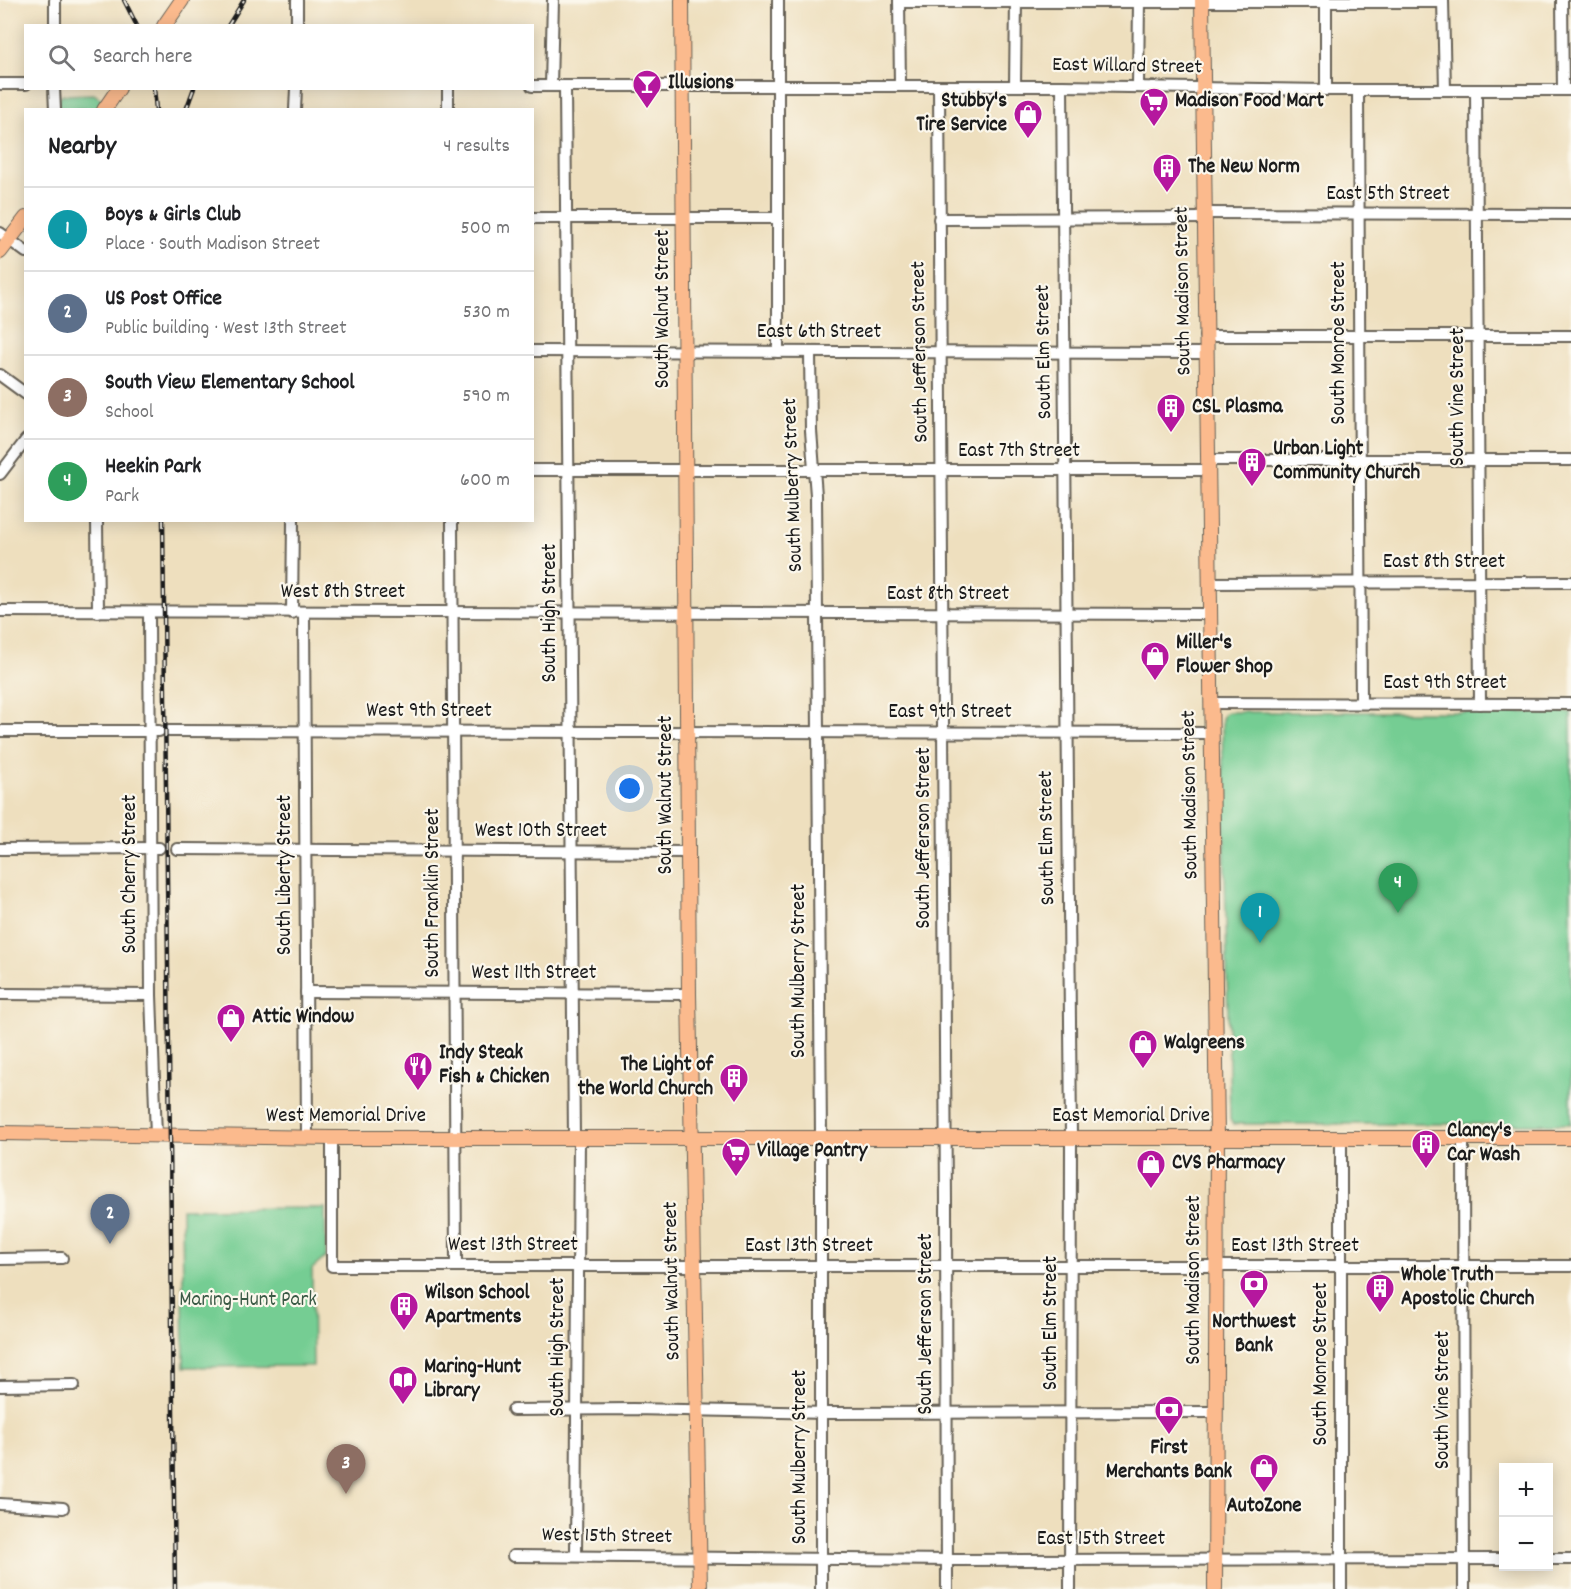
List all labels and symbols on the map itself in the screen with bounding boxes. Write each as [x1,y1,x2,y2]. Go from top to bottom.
street label: East Willard Street [1052,51,1202,83]
bar icon: Illusions [631,68,663,110]
place label: Illusions [668,69,734,99]
supermarket icon: Madison Food Mart [1138,86,1170,128]
place label: Stubby's Tire Service [916,87,1007,141]
place label: Madison Food Mart [1175,87,1324,117]
shop icon: Stubby's Tire Service [1012,98,1044,140]
building icon: The New Norm [1151,152,1183,194]
place label: The New Norm [1188,153,1300,183]
street label: East 5th Street [1326,180,1450,210]
street label: South Madison Street [1168,206,1200,376]
street label: South Walnut Street [649,229,679,389]
street label: South Jefferson Street [904,261,938,443]
street label: South Monroe Street [1325,261,1355,425]
street label: South Elm Street [1029,284,1061,420]
street label: East 6th Street [757,318,881,348]
street label: South Vine Street [1444,327,1474,466]
building icon: CSL Plasma [1155,392,1187,434]
place label: CSL Plasma [1192,393,1284,423]
street label: South Mulberry Street [776,397,812,573]
place label: Urban Light Community Church [1273,435,1421,489]
street label: East 7th Street [958,437,1080,467]
building icon: Urban Light Community Church [1236,446,1268,488]
street label: South High Street [536,543,566,683]
street label: East 8th Street [1383,548,1505,578]
street label: West 8th Street [281,578,405,608]
street label: East 8th Street [887,580,1009,610]
place label: Miller's Flower Shop [1176,629,1273,683]
shop icon: Miller's Flower Shop [1139,640,1171,682]
street label: East 9th Street [1383,669,1507,699]
street label: West 9th Street [366,697,492,727]
street label: East 9th Street [888,698,1012,728]
street label: South Madison Street [1175,710,1207,880]
street label: South Walnut Street [652,715,682,875]
street label: South Jefferson Street [910,747,940,929]
street label: South Elm Street [1032,770,1064,906]
your location [615,774,644,803]
street label: South Cherry Street [116,794,146,954]
street label: South Liberty Street [271,795,301,955]
street label: South Franklin Street [419,808,449,978]
street label: West 10th Street [475,817,607,847]
pin: 4 [1378,864,1418,913]
street label: South Mulberry Street [785,884,815,1058]
pin: 1 [1240,894,1280,943]
street label: West 11th Street [471,959,597,989]
shop icon: Attic Window [215,1002,247,1044]
place label: Attic Window [252,1003,355,1033]
shop icon: Walgreens [1127,1028,1159,1070]
place label: Walgreens [1164,1029,1245,1059]
place label: Indy Steak Fish & Chicken [439,1039,550,1093]
restaurant icon: Indy Steak Fish & Chicken [402,1050,434,1092]
place label: The Light of the World Church [578,1051,715,1105]
building icon: The Light of the World Church [718,1062,750,1104]
street label: West Memorial Drive [266,1102,426,1132]
street label: East Memorial Drive [1052,1102,1210,1132]
place label: Clancy's Car Wash [1447,1117,1521,1171]
building icon: Clancy's Car Wash [1410,1128,1442,1170]
supermarket icon: Village Pantry [720,1136,752,1178]
place label: Village Pantry [757,1137,869,1167]
shop icon: CVS Pharmacy [1135,1148,1167,1190]
place label: CVS Pharmacy [1172,1149,1286,1179]
pin: 2 [90,1194,130,1244]
street label: South Madison Street [1180,1195,1210,1365]
street label: South Walnut Street [657,1201,689,1361]
street label: West 13th Street [448,1231,578,1261]
street label: East 13th Street [745,1232,873,1262]
street label: East 13th Street [1231,1232,1359,1262]
street label: South Jefferson Street [912,1233,942,1415]
street label: South Elm Street [1037,1255,1067,1390]
place label: Whole Truth Apostolic Church [1401,1261,1535,1315]
bank icon: Northwest Bank [1238,1268,1270,1310]
building icon: Whole Truth Apostolic Church [1364,1272,1396,1314]
street label: South High Street [544,1277,574,1417]
place label: Wilson School Apartments [425,1279,531,1333]
street label: South Monroe Street [1307,1282,1337,1446]
park label: Maring-Hunt Park [179,1286,317,1316]
building icon: Wilson School Apartments [388,1290,420,1332]
place label: Northwest Bank [1212,1308,1296,1362]
street label: South Vine Street [1429,1330,1459,1469]
place label: Maring-Hunt Library [424,1353,521,1407]
library icon: Maring-Hunt Library [387,1364,419,1406]
street label: South Mulberry Street [786,1370,816,1544]
bank icon: First Merchants Bank [1153,1394,1185,1436]
place label: First Merchants Bank [1106,1434,1233,1488]
pin: 3 [326,1444,366,1494]
shop icon: AutoZone [1248,1452,1280,1494]
place label: AutoZone [1226,1492,1302,1522]
street label: West 15th Street [542,1521,673,1553]
street label: East 15th Street [1037,1525,1165,1555]

